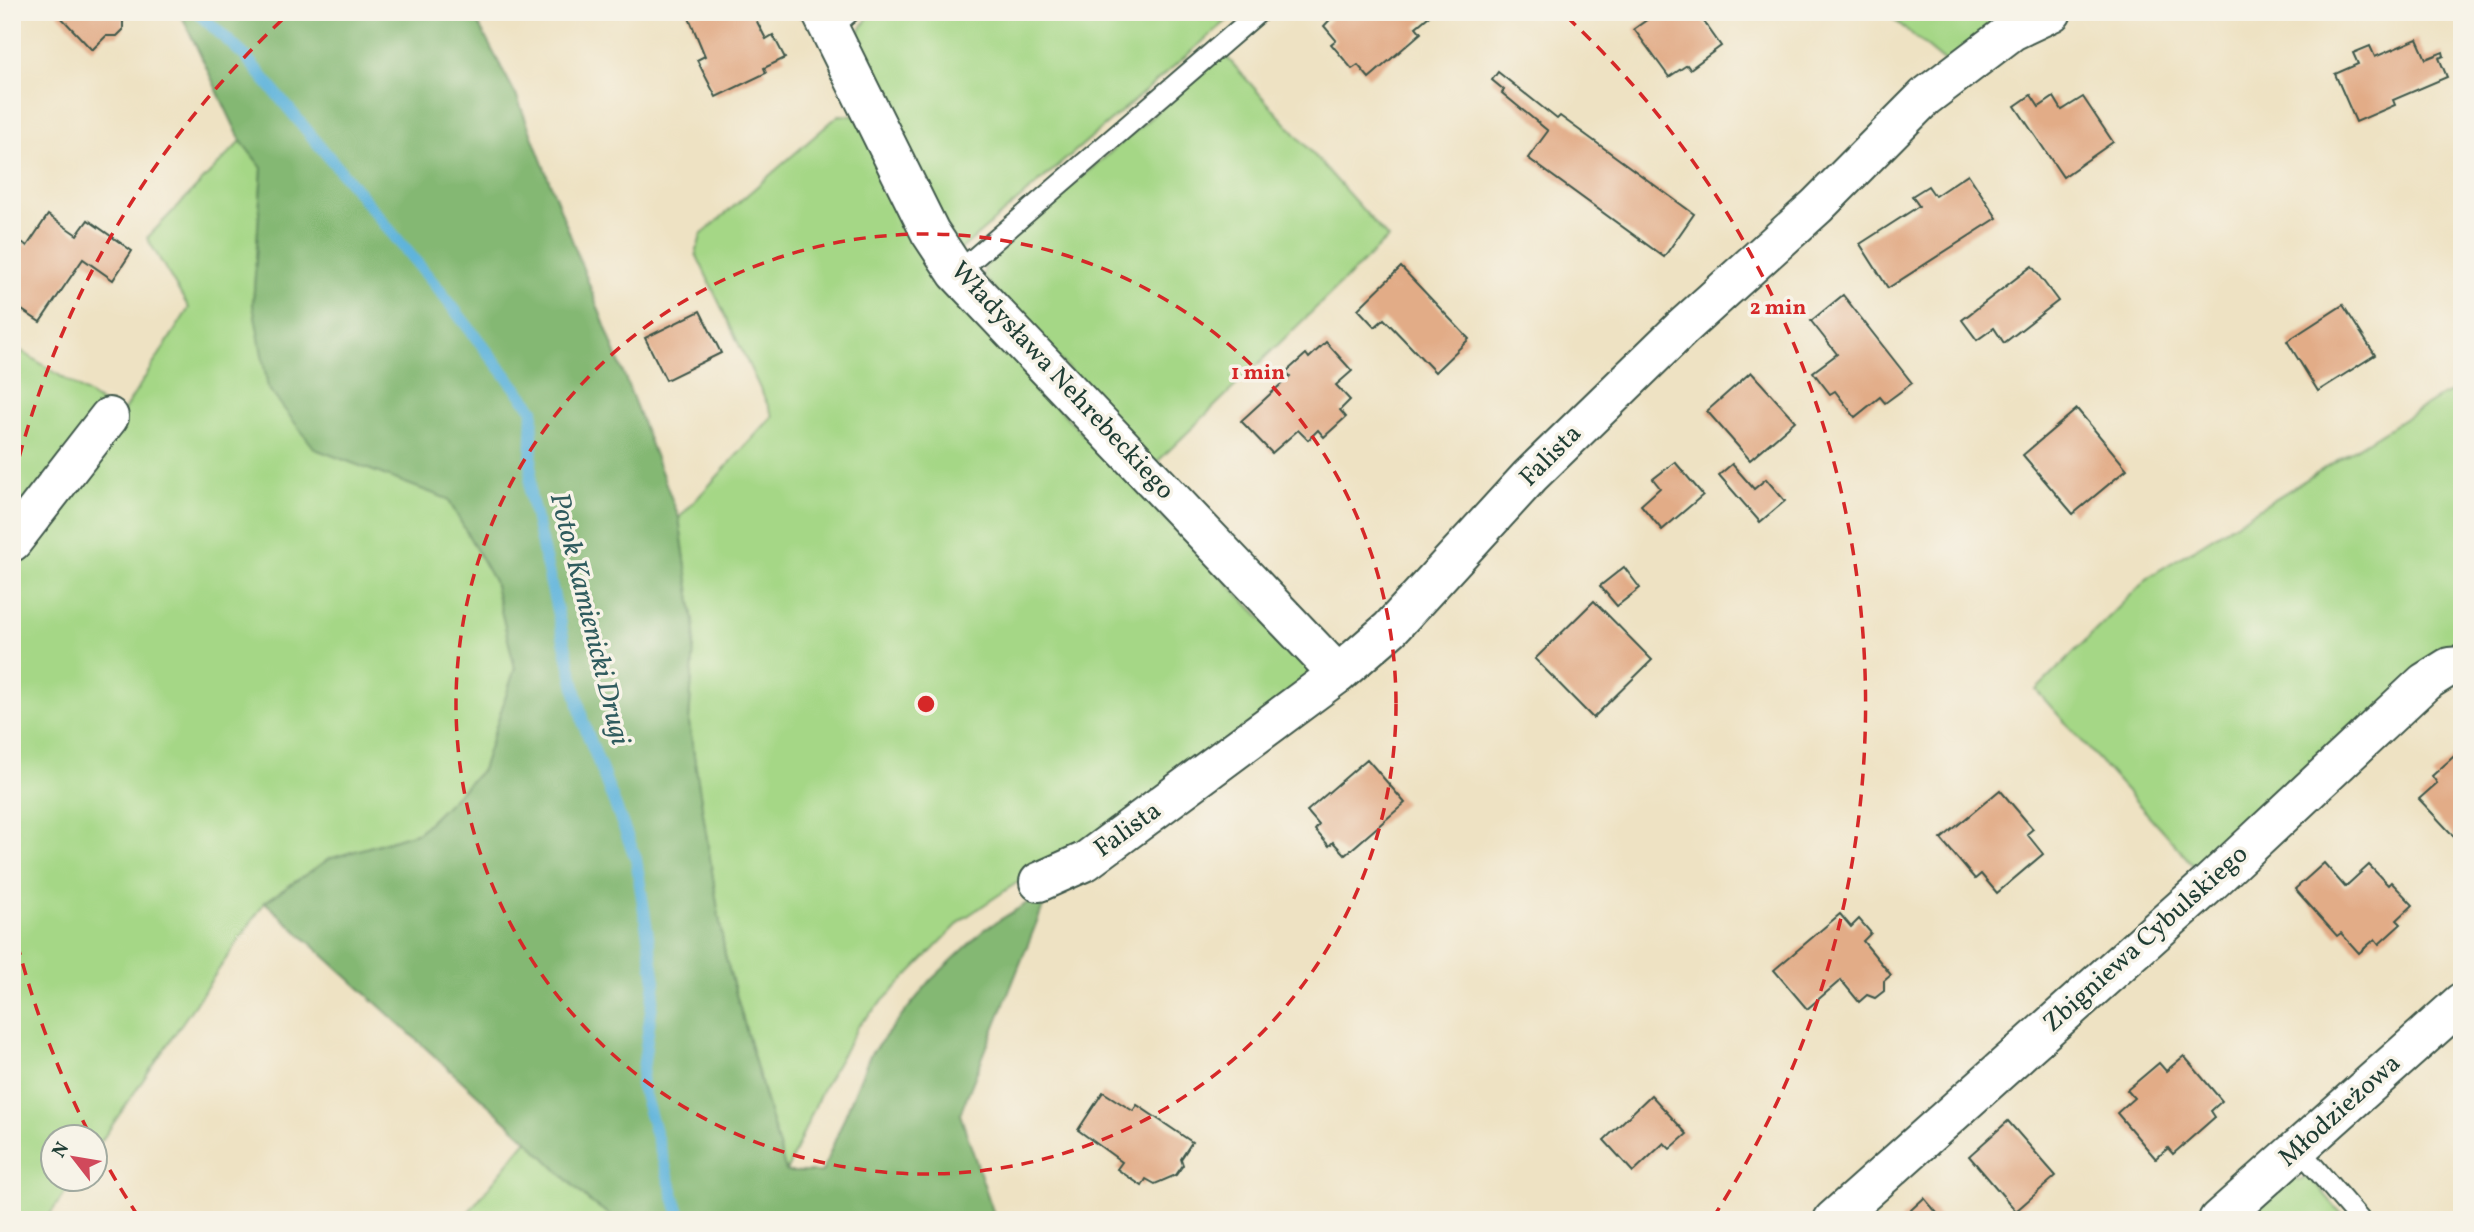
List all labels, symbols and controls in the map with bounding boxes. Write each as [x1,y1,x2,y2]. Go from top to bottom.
street label: Władysława Nehrebeckiego [942,254,1182,508]
text: 2 min [1750,294,1806,323]
text: 1 min [1231,359,1285,388]
street label: Falista [1512,417,1590,495]
water label: Potok Kamienicki Drugi [539,489,639,750]
centre of rings [914,692,938,716]
street label: Falista [1087,793,1169,867]
street label: Zbigniewa Cybulskiego [2036,837,2256,1041]
street label: Młodzieżowa [2271,1046,2409,1176]
north arrow [38,1124,108,1194]
text: N [46,1137,76,1163]

